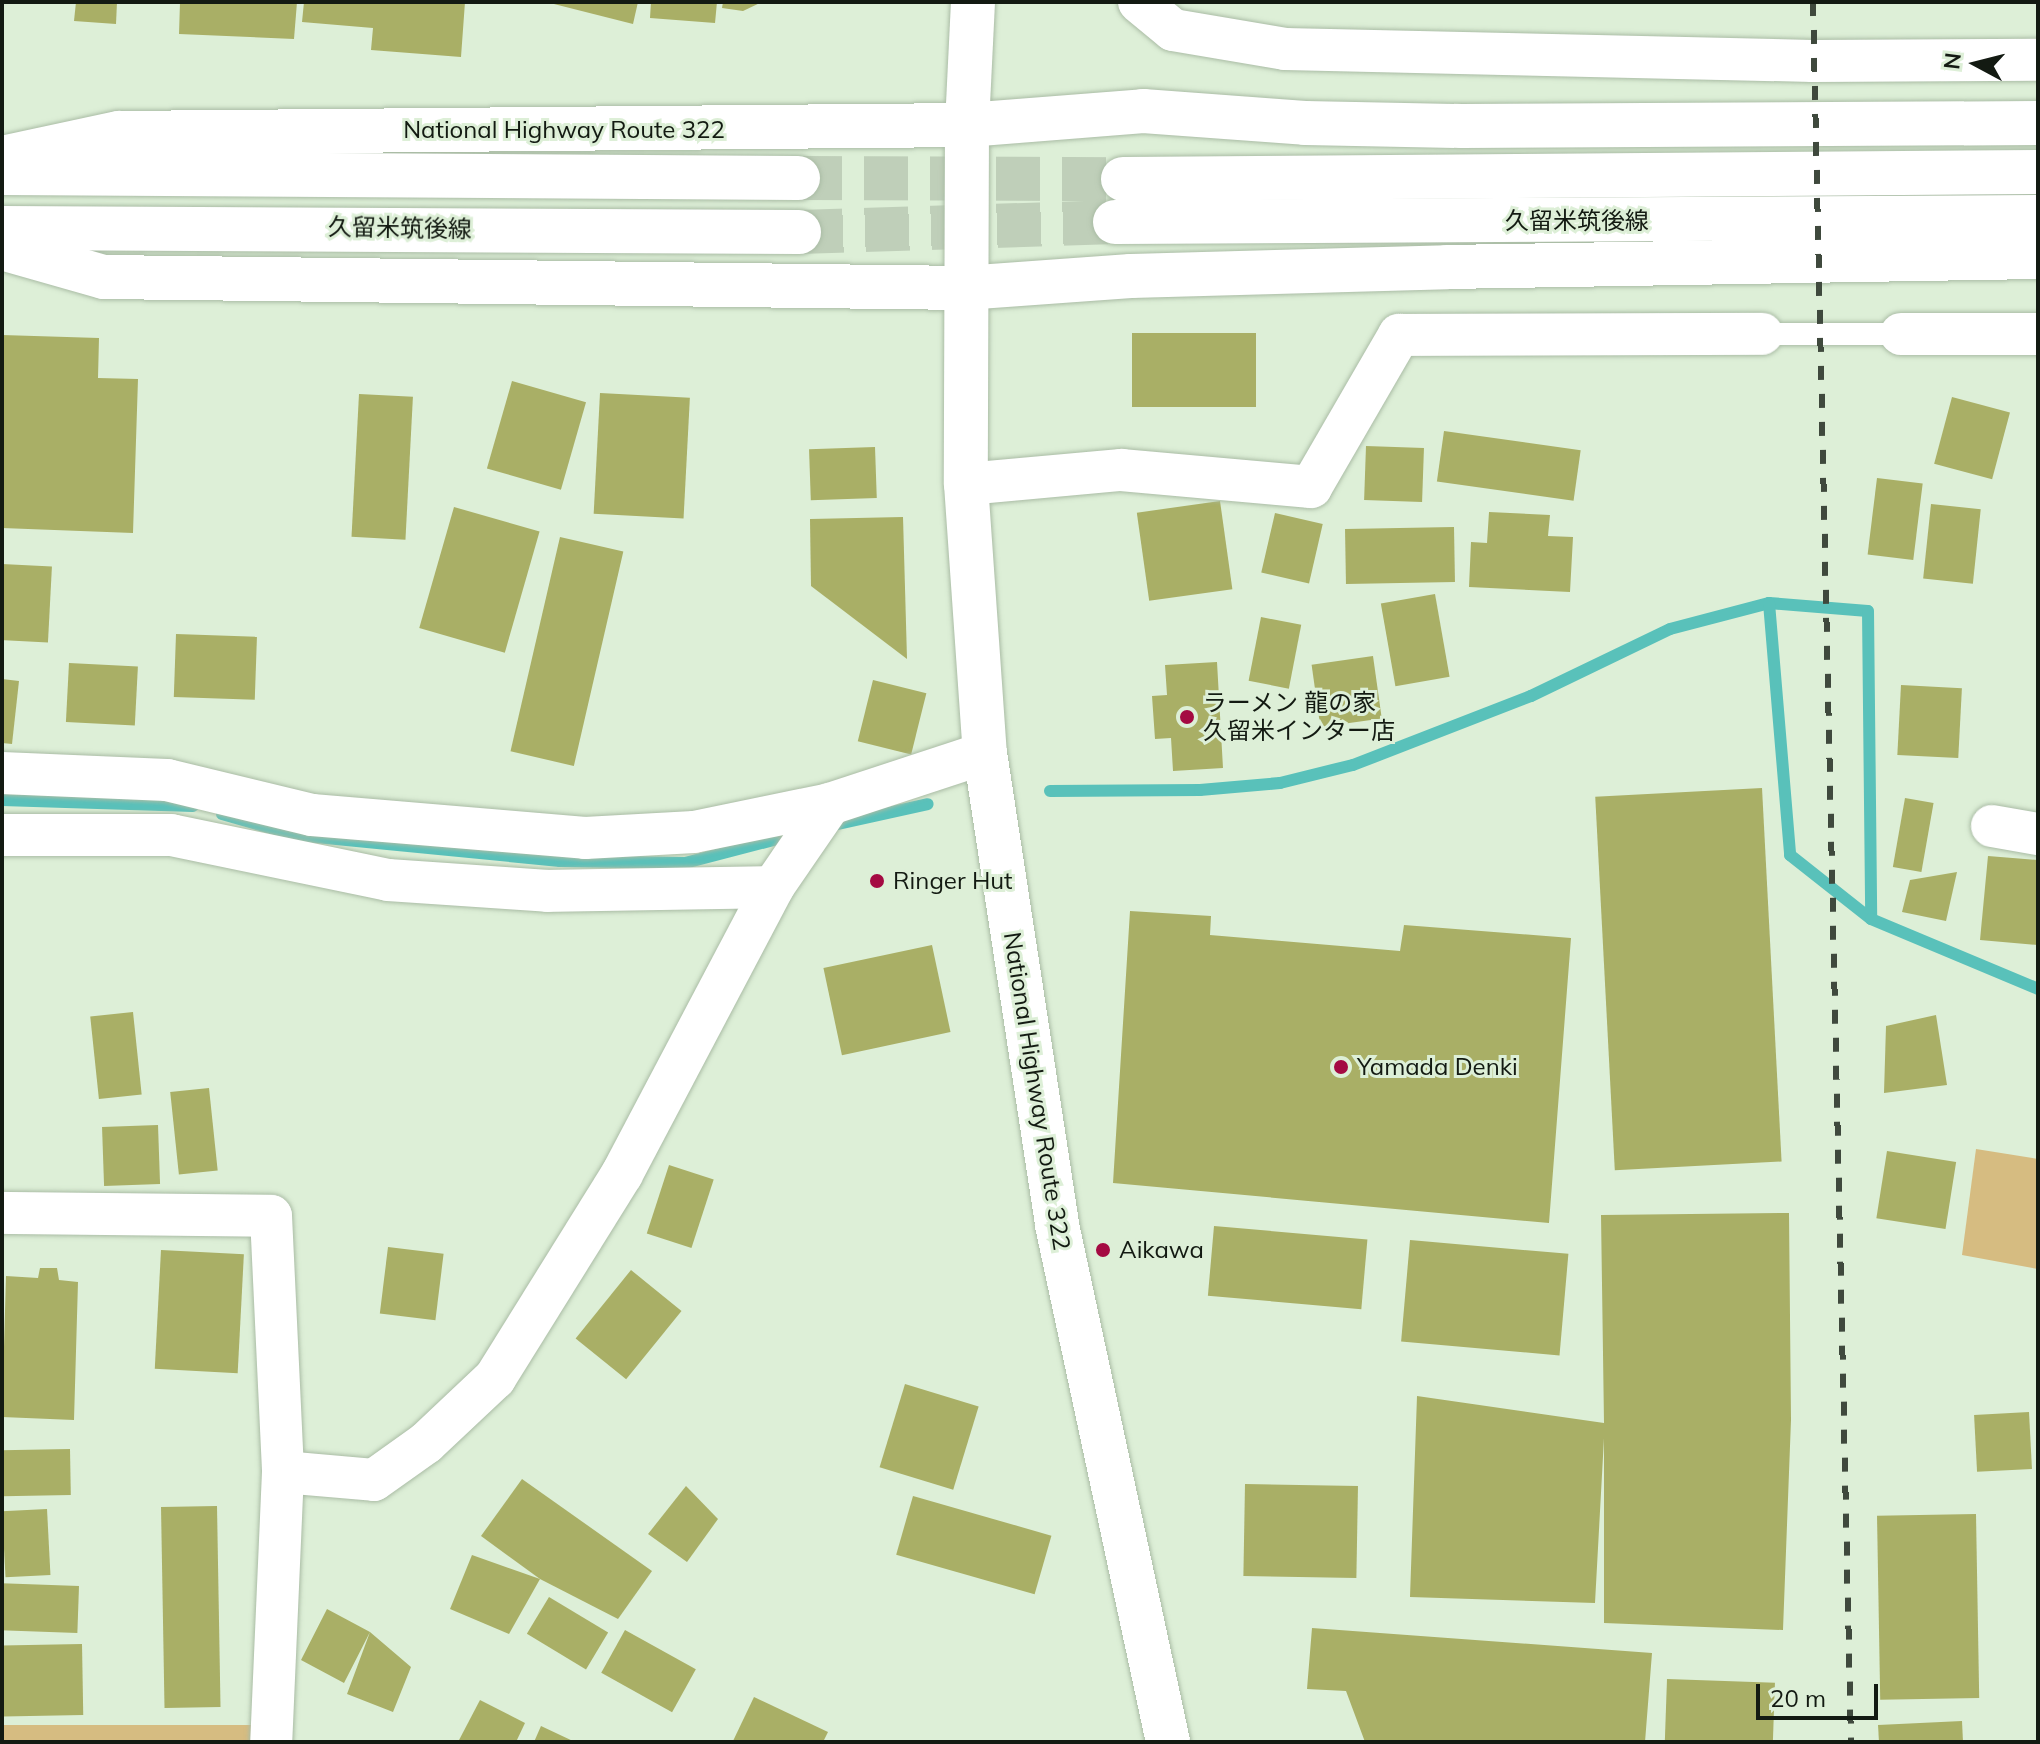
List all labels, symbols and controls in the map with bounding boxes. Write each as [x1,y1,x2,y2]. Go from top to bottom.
north arrow [1936,24,2016,104]
text: N [1937,51,1967,71]
street label: National Highway Route 322 [403,116,725,144]
street label: 久留米筑後線 [1505,207,1649,235]
street label: 久留米筑後線 [328,212,472,244]
place label: ラーメン 龍の家 久留米インター店 [1203,689,1395,745]
marker: ラーメン 龍の家 久留米インター店 [1178,708,1196,726]
place label: Ringer Hut [893,867,1013,895]
marker: Ringer Hut [868,872,886,890]
street label: National Highway Route 322 [998,930,1076,1252]
place label: Yamada Denki [1357,1053,1518,1081]
marker: Yamada Denki [1332,1058,1350,1076]
place label: Aikawa [1119,1236,1204,1264]
marker: Aikawa [1094,1241,1112,1259]
scale bar [1760,1668,1882,1718]
text: 20 m [1770,1683,1826,1713]

